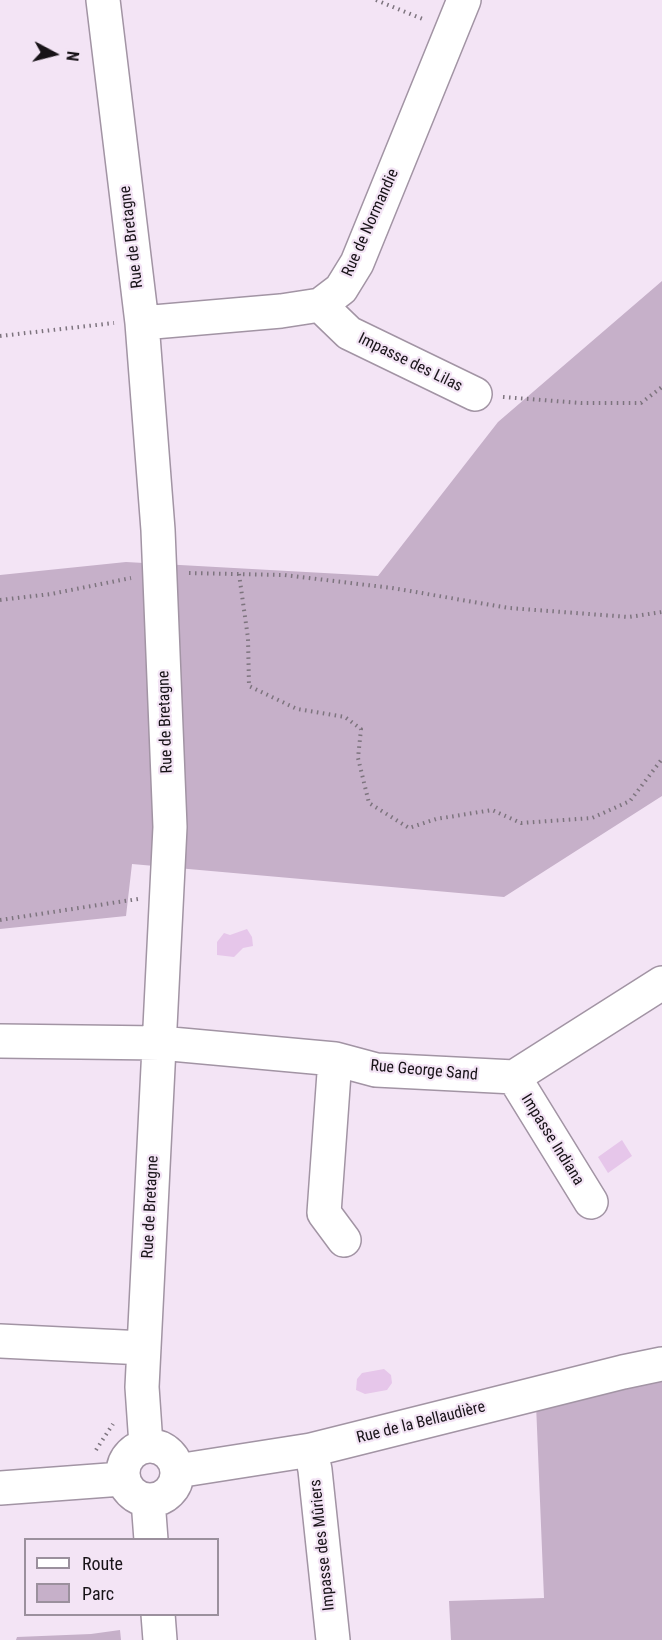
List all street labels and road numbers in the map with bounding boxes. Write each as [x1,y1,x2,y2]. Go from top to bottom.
street label: Rue de Normandie [339,166,403,280]
street label: Rue de Bretagne [116,185,148,289]
street label: Impasse des Lilas [355,329,465,397]
street label: Rue de Bretagne [155,670,177,774]
street label: Rue George Sand [369,1057,479,1085]
street label: Impasse Indiana [516,1091,588,1189]
street label: Rue de Bretagne [139,1155,163,1259]
street label: Rue de la Bellaudière [355,1398,487,1448]
street label: Impasse des Mûriers [307,1478,339,1612]

